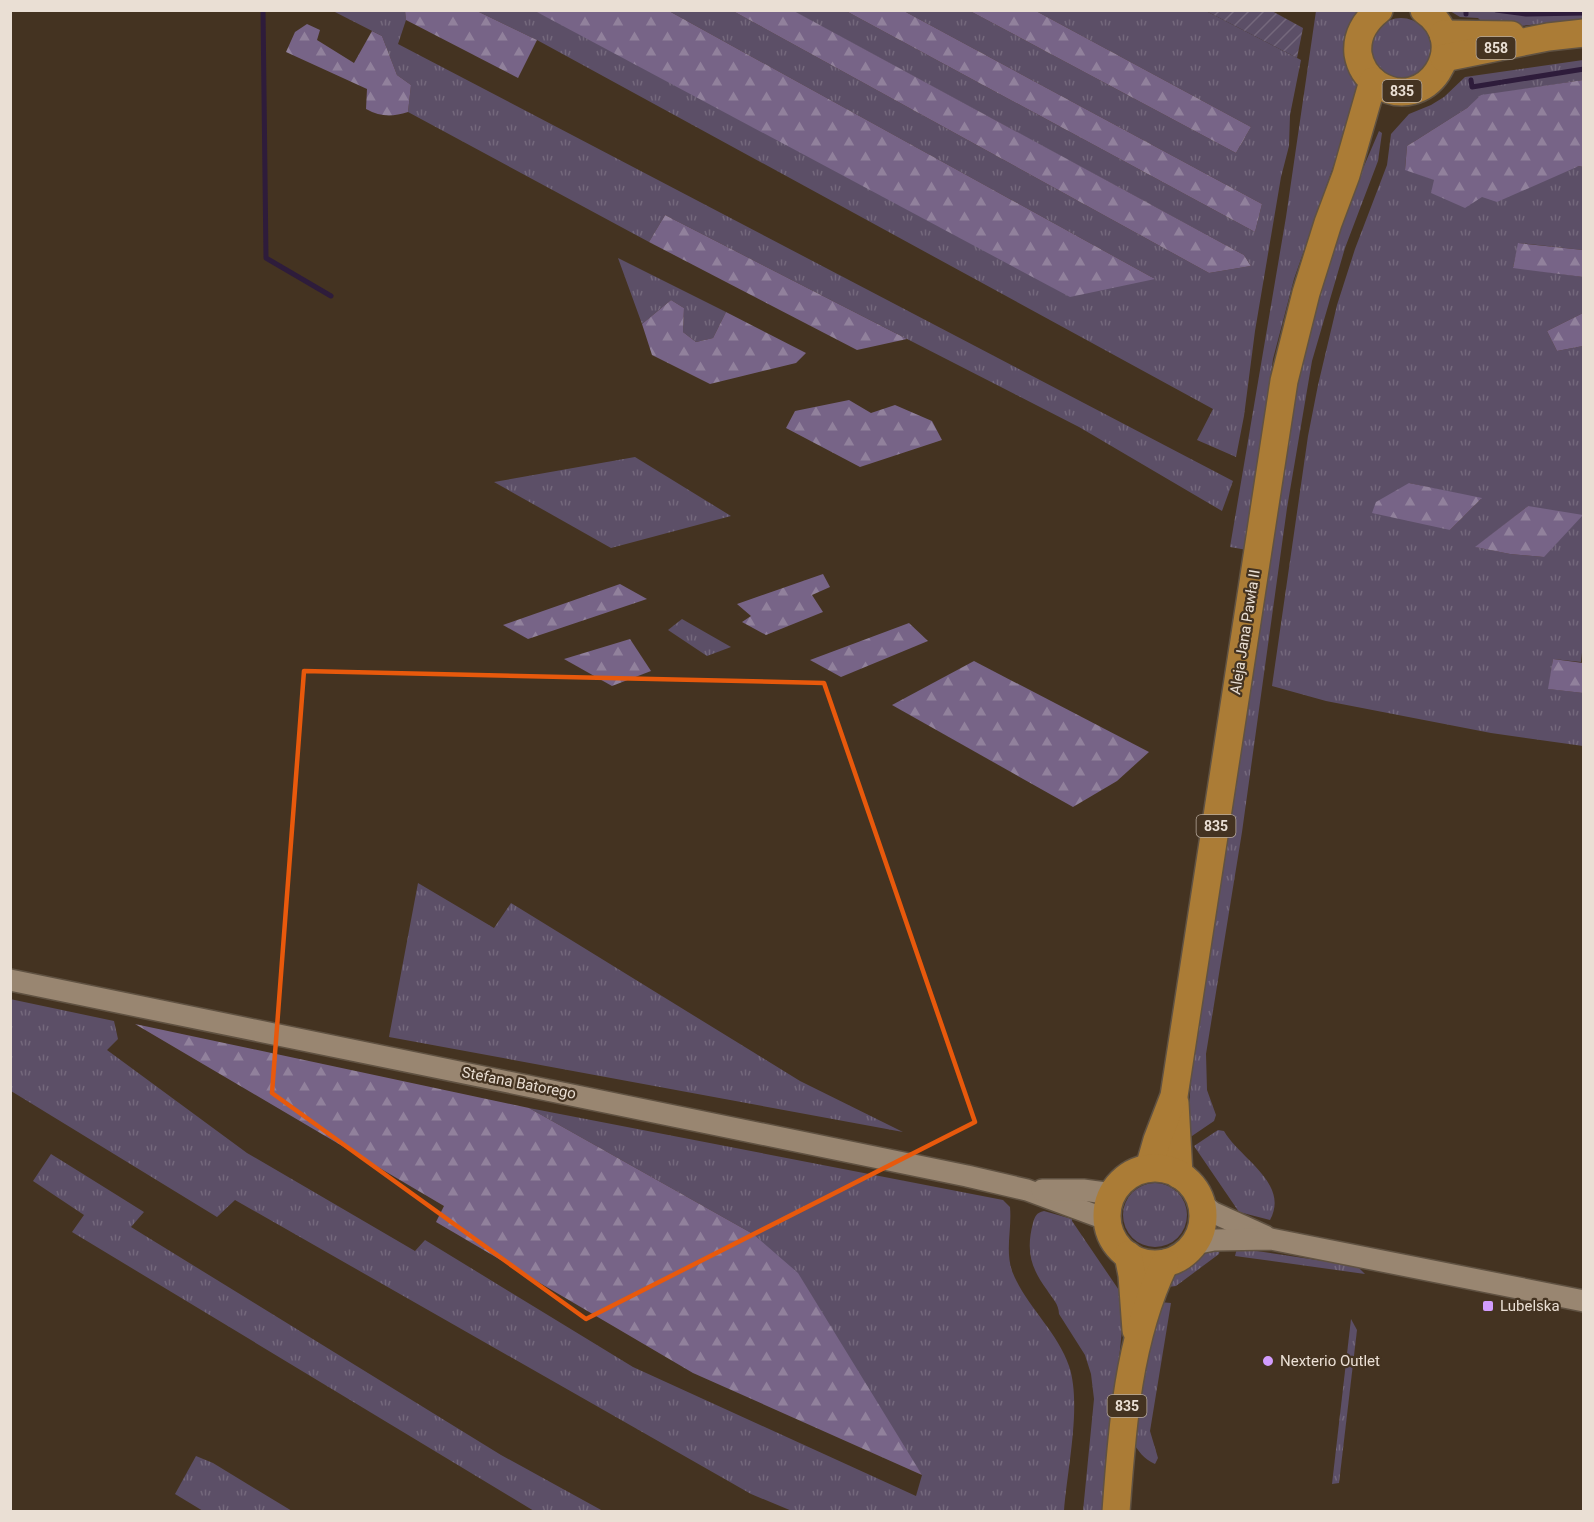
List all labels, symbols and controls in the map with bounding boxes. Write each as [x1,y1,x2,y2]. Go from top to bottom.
road number: 858 [1476,37,1516,59]
road number: 835 [1382,80,1422,102]
street label: Aleja Jana Pawła II [1226,568,1264,696]
road number: 835 [1196,815,1236,837]
street label: Stefana Batorego [460,1063,578,1103]
place label: Lubelska [1500,1297,1560,1315]
marker: Lubelska [1481,1299,1495,1313]
place label: Nexterio Outlet [1280,1352,1380,1370]
marker: Nexterio Outlet [1261,1354,1275,1368]
road number: 835 [1108,1395,1146,1417]

